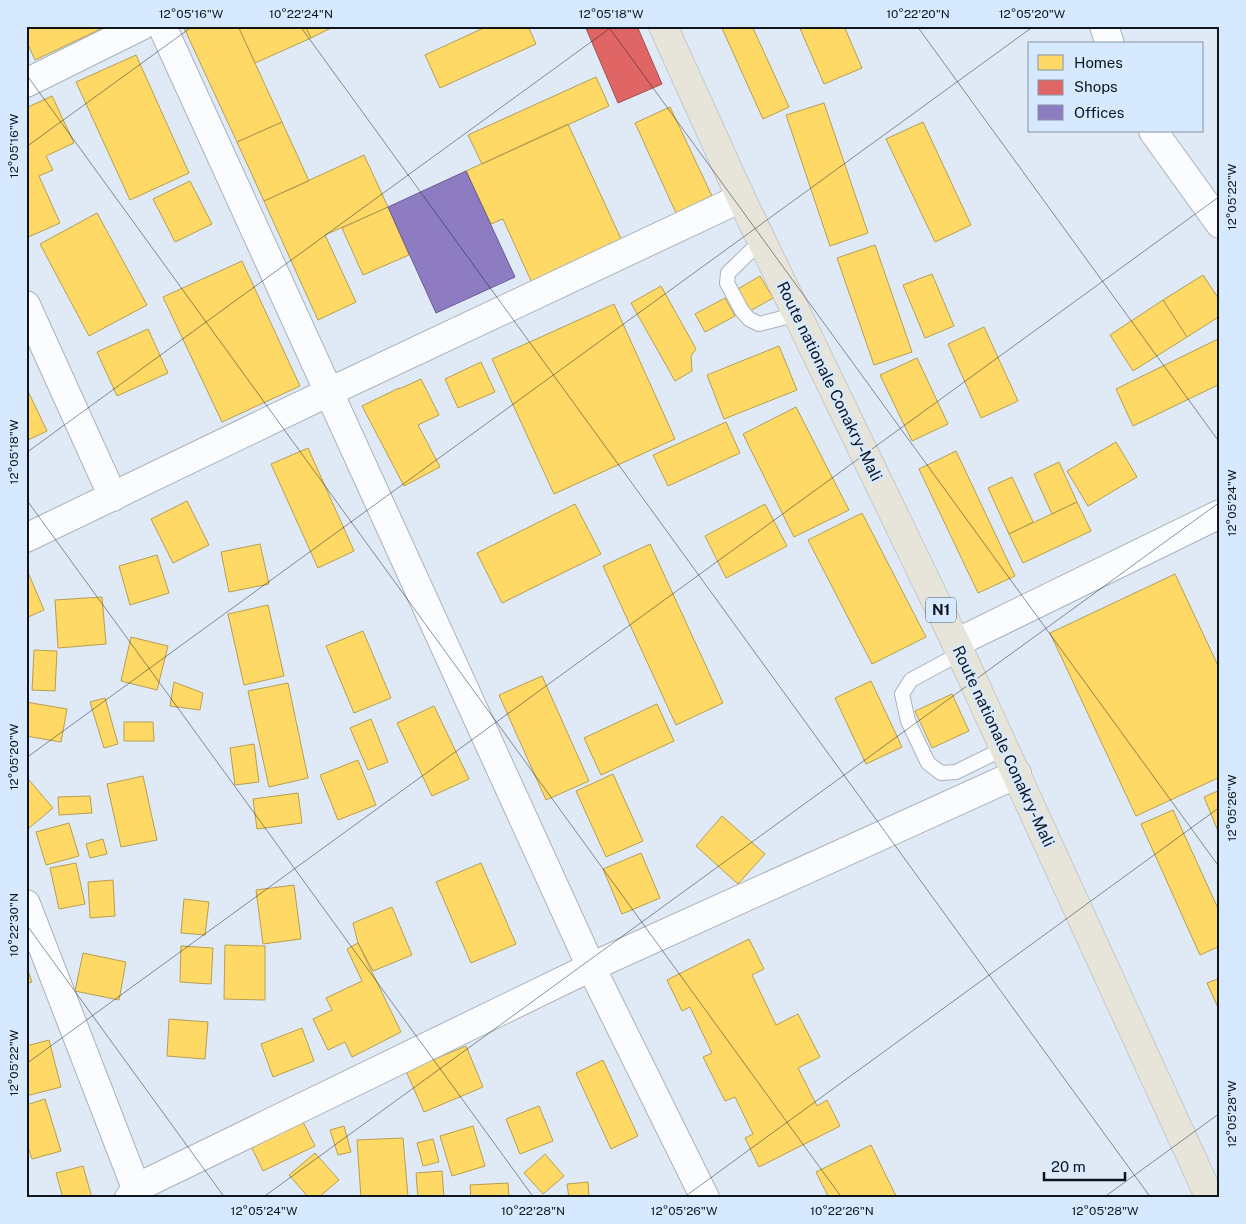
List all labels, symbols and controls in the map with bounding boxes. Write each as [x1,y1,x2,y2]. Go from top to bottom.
text: 12°05'16"W [159,7,224,21]
text: 10°22'24"N [269,7,333,21]
text: 12°05'18"W [579,7,644,21]
text: 10°22'20"N [886,7,950,21]
text: 12°05'20"W [999,7,1066,21]
legend [1028,42,1204,132]
text: Homes [1074,54,1123,71]
text: Shops [1074,78,1118,95]
text: Offices [1074,104,1124,121]
text: 12°05'16"W [7,113,21,178]
text: 12°05'22"W [1225,163,1239,230]
street label: Route nationale Conakry-Mali [773,278,886,484]
text: 12°05'18"W [7,419,21,484]
text: 12°05'24"W [1225,469,1239,536]
road number: N1 [926,598,956,622]
street label: Route nationale Conakry-Mali [948,643,1059,850]
text: 12°05'20"W [7,723,21,790]
text: 12°05'26"W [1225,774,1239,841]
text: 10°22'30"N [7,893,21,957]
text: 12°05'22"W [7,1029,21,1096]
text: 12°05'28"W [1225,1080,1239,1148]
scale bar [1044,1149,1125,1181]
text: 20 m [1051,1158,1086,1175]
text: 12°05'24"W [231,1204,298,1218]
text: 10°22'28"N [501,1204,565,1218]
text: 12°05'26"W [651,1204,718,1218]
text: 10°22'26"N [810,1204,874,1218]
text: 12°05'28"W [1071,1204,1139,1218]

